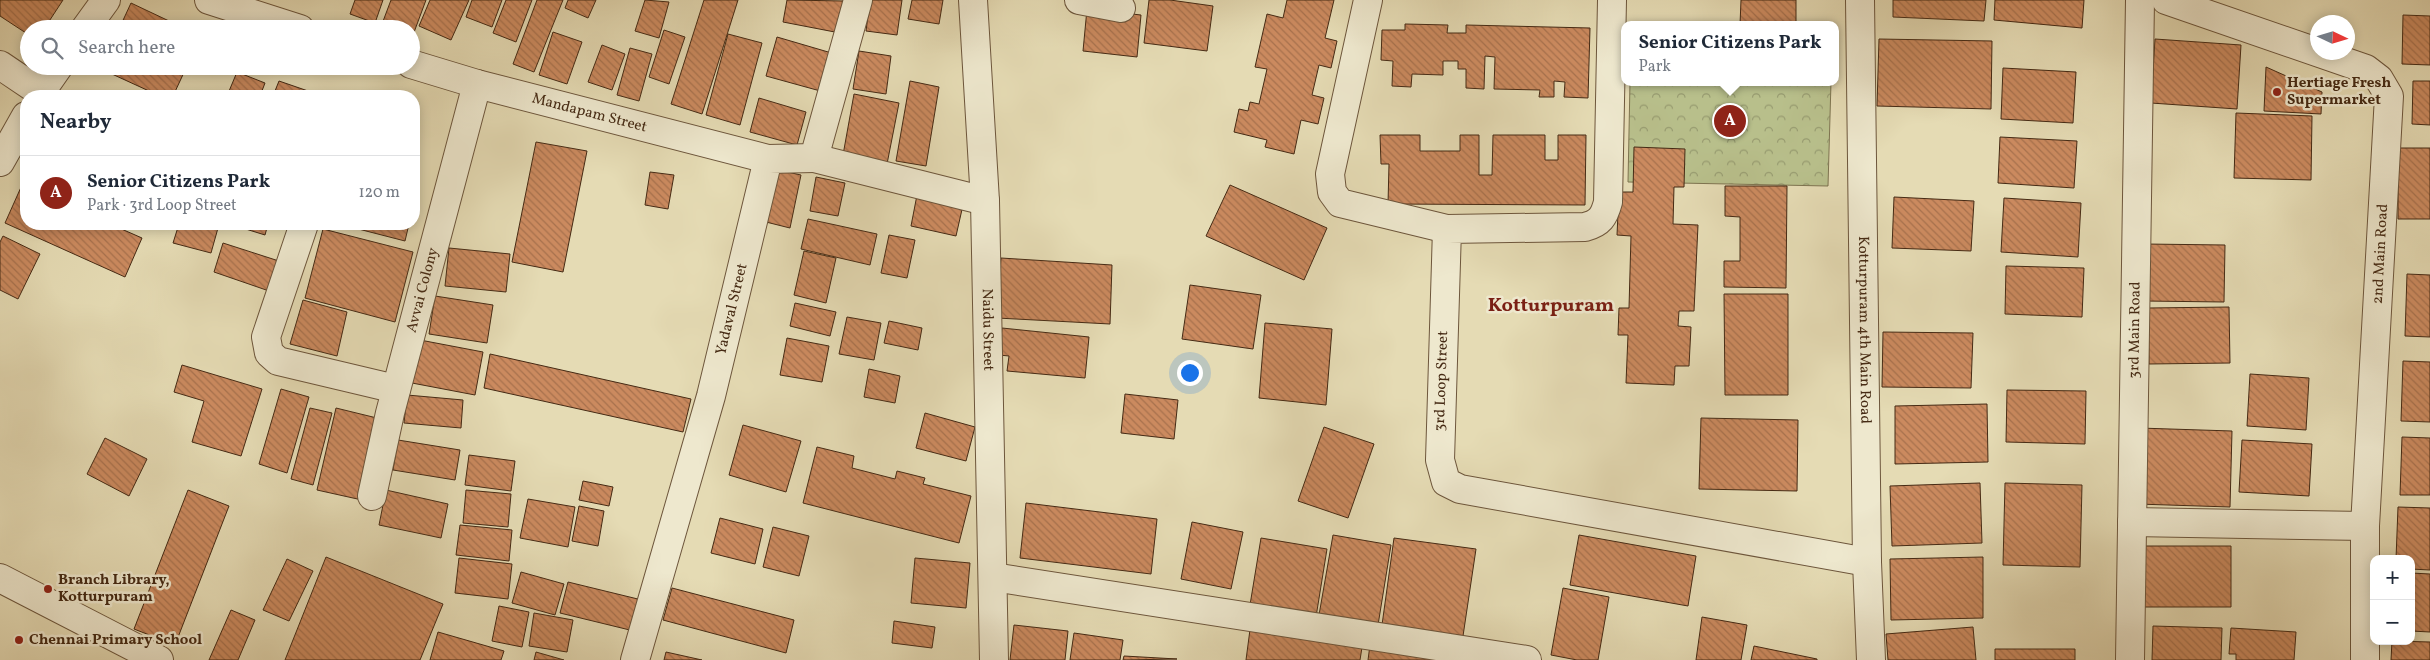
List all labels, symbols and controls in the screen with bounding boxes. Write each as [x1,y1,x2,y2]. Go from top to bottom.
north arrow [2310,15,2355,60]
search box [20,20,420,75]
popup [1621,21,1839,86]
text: Senior Citizens Park [1638,30,1822,56]
icon: search [38,34,66,62]
text: Search here [78,35,175,61]
text: Park [1638,56,1671,78]
place label: Hertiage Fresh Supermarket [2287,73,2391,111]
marker: Hertiage Fresh Supermarket [2271,86,2283,98]
street label: Mandapam Street [530,88,649,138]
pin: A [1714,102,1746,140]
text: Nearby [40,108,111,137]
text: Senior Citizens Park [87,169,270,195]
text: A [50,182,62,204]
text: 120 m [358,182,400,204]
text: Park · 3rd Loop Street [87,195,237,217]
street label: 2nd Main Road [2368,203,2394,305]
street label: Kotturpuram 4th Main Road [1852,236,1876,424]
street label: Avvai Colony [401,245,444,335]
street label: Yadaval Street [711,261,753,357]
street label: 3rd Main Road [2124,281,2146,379]
street label: Naidu Street [976,288,999,371]
district label: Kotturpuram [1488,292,1614,320]
street label: 3rd Loop Street [1430,330,1454,432]
your location [1177,360,1203,386]
map controls [2370,555,2415,645]
button: + [2370,555,2415,600]
place label: Branch Library, Kotturpuram [58,570,170,608]
marker: Branch Library, Kotturpuram [42,583,54,595]
button: − [2370,600,2415,645]
place label: Chennai Primary School [29,630,202,651]
marker: Chennai Primary School [13,634,25,646]

